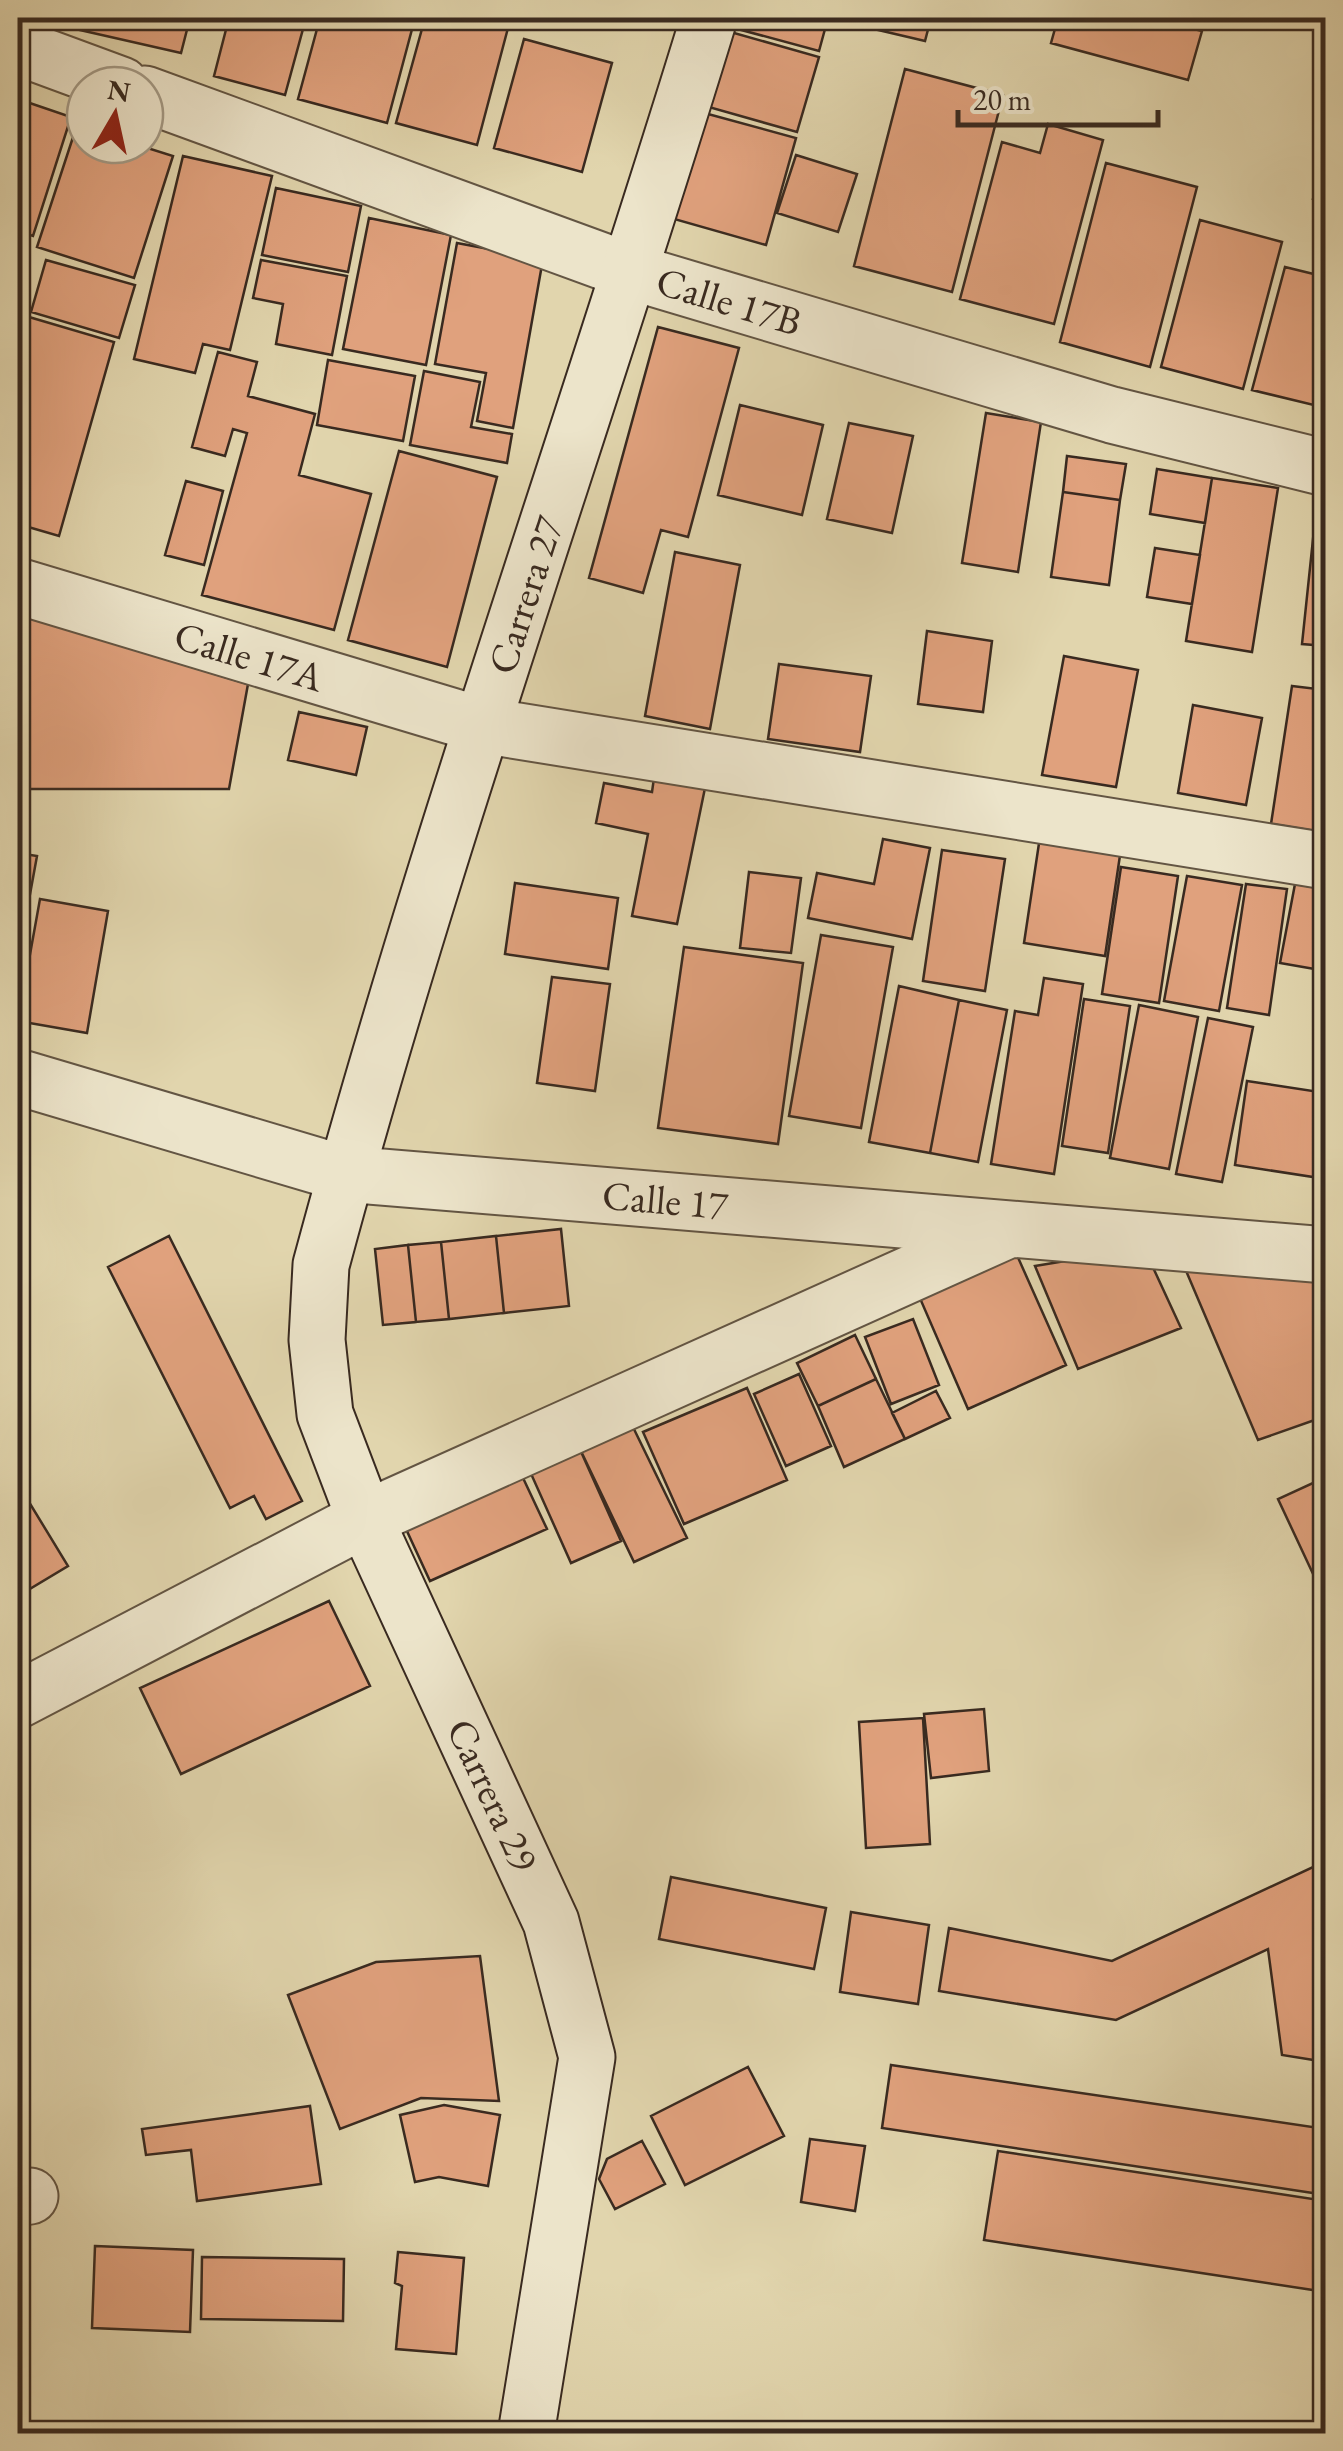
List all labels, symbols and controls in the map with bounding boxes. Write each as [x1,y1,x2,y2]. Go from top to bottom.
north arrow [65,65,165,165]
scale bar [958,65,1158,127]
text: N [105,71,133,110]
text: 20 m [973,80,1031,119]
street label: Calle 17B [650,254,808,348]
street label: Carrera 27 [475,509,575,680]
street label: Calle 17A [168,609,330,703]
street label: Calle 17 [600,1169,731,1231]
street label: Carrera 29 [435,1710,551,1880]

